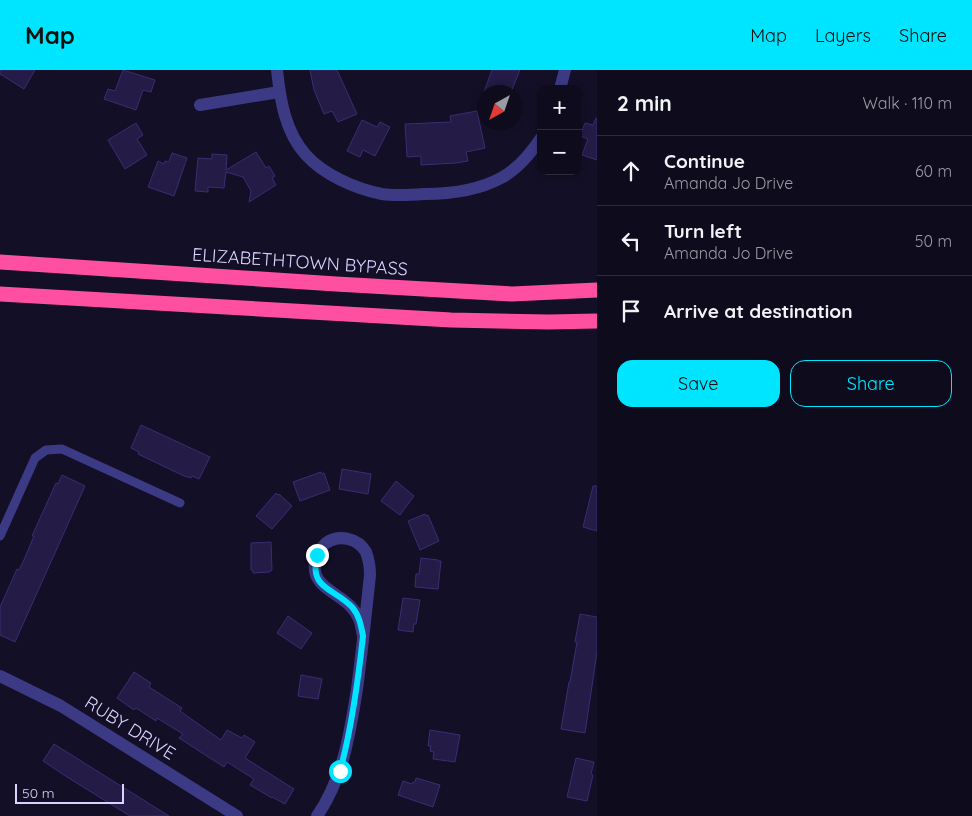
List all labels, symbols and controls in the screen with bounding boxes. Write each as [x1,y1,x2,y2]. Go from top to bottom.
text: Map [25,20,75,50]
text: Map [750,24,787,47]
text: Layers [815,24,871,47]
text: Share [899,24,947,47]
north arrow [477,85,522,130]
map controls [537,85,582,175]
button: + [537,85,582,130]
text: 2 min [617,90,672,116]
text: Walk · 110 m [863,93,952,113]
button: − [537,130,582,175]
text: Continue [664,149,745,173]
icon: ahead [617,157,645,185]
text: 60 m [915,161,952,181]
text: Amanda Jo Drive [664,173,793,193]
text: Turn left [664,219,742,243]
icon: left [617,227,645,255]
text: 50 m [915,231,952,251]
street label: ELIZABETHTOWN BYPASS [191,242,409,281]
text: Amanda Jo Drive [664,243,793,263]
icon: arrive [617,297,645,325]
text: Arrive at destination [664,299,853,323]
button: Save [617,360,780,407]
button: Share [790,360,952,407]
route end [306,544,329,567]
street label: RUBY DRIVE [81,691,180,765]
route start [329,760,352,783]
scale bar [15,781,124,804]
text: 50 m [22,784,55,802]

